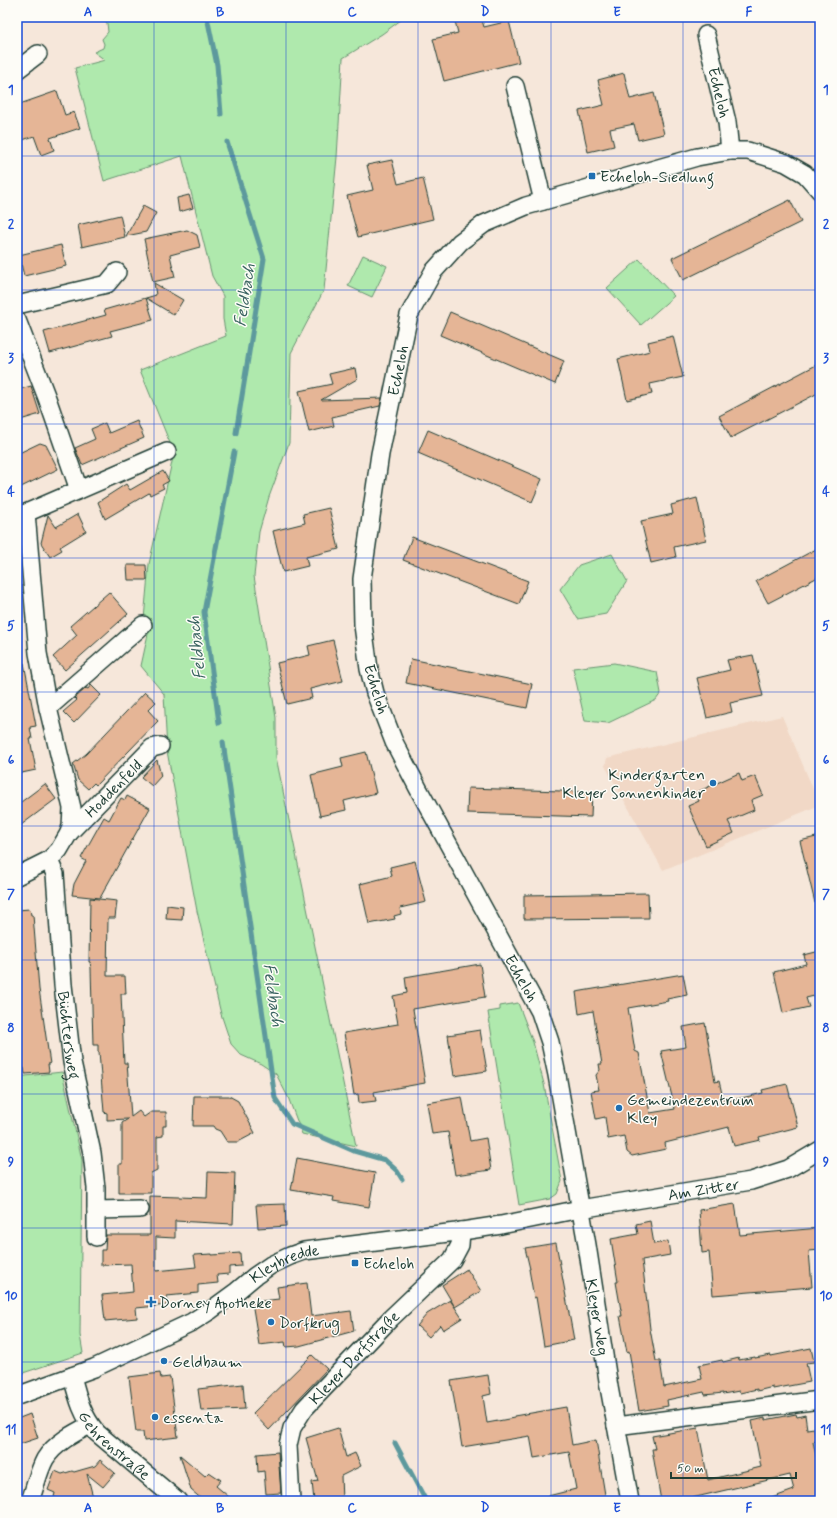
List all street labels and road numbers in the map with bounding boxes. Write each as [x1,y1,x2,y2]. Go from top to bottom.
street label: Echeloh [702,65,735,120]
street label: Echeloh [383,343,414,398]
street label: Echeloh [358,662,393,717]
street label: Hoddenfeld [81,755,147,823]
street label: Echeloh [499,951,542,1006]
street label: Büchtersweg [52,990,85,1082]
street label: Am Zitter [666,1174,741,1206]
street label: Kleybredde [246,1240,321,1289]
street label: Kleyer Weg [579,1277,613,1357]
street label: Kleyer Dorfstraße [305,1306,405,1410]
street label: Gehrenstraße [73,1408,154,1486]

